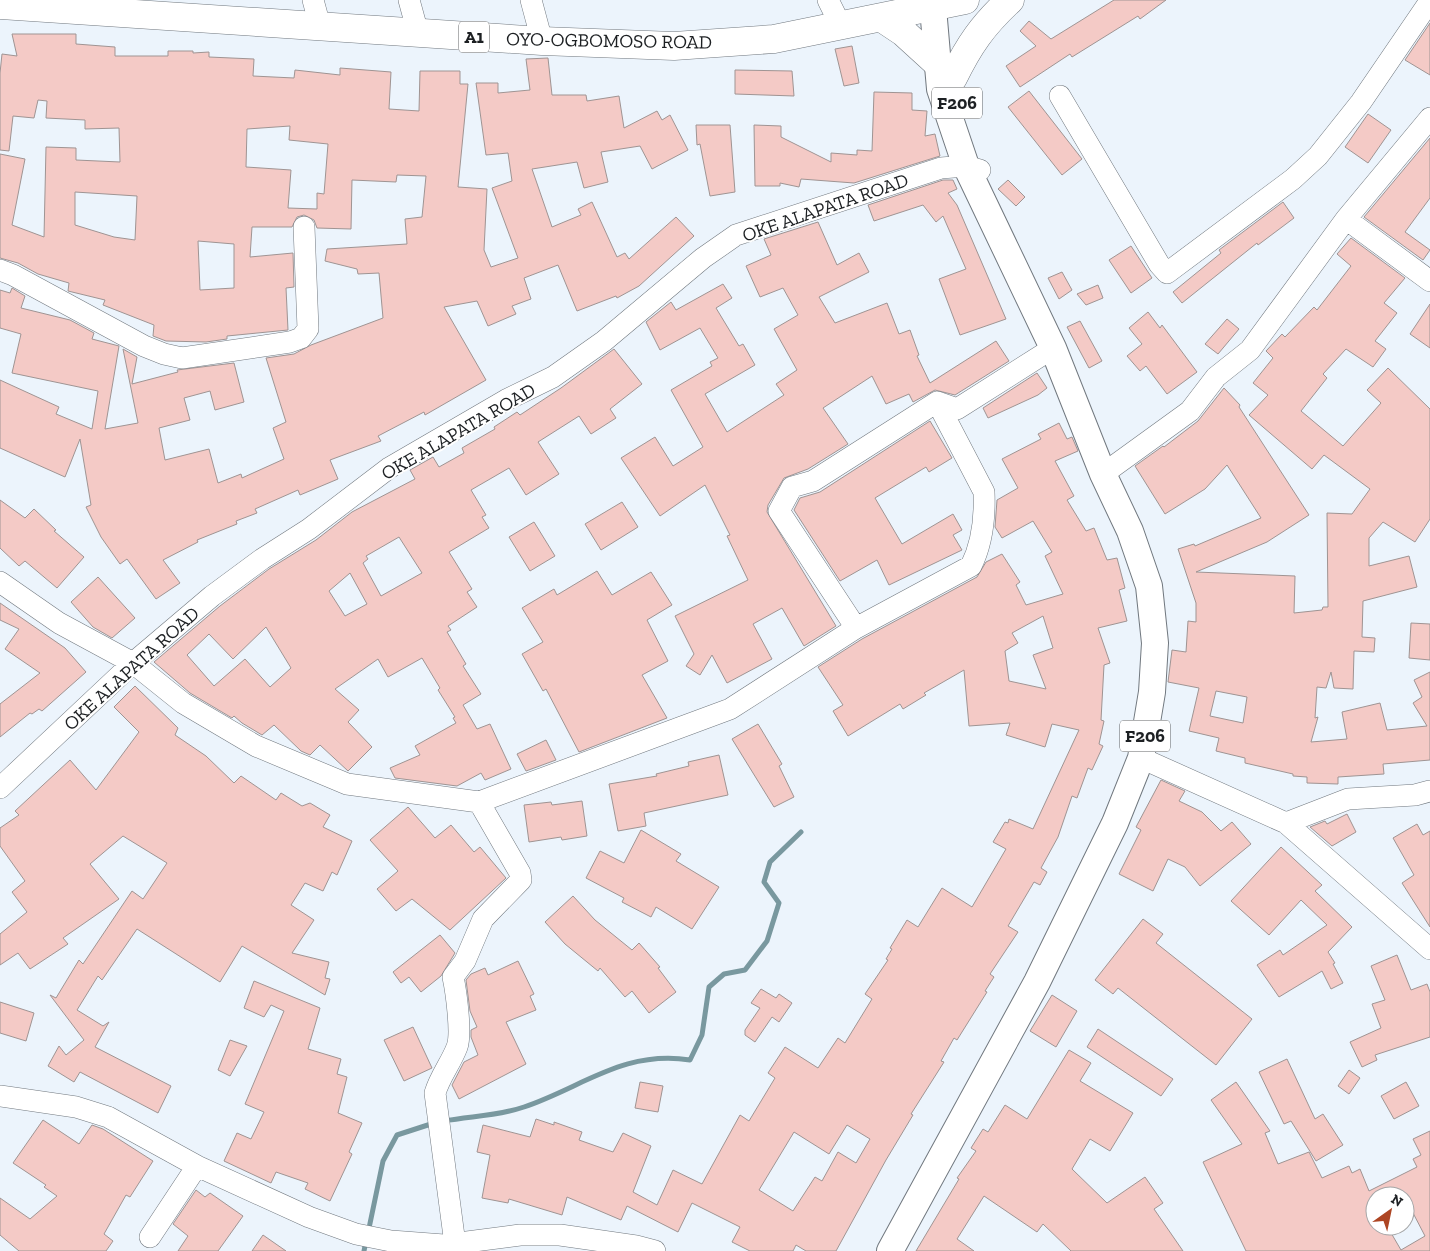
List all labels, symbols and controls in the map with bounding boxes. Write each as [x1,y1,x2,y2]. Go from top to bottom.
road number: A1 [459,22,489,52]
street label: OYO-OGBOMOSO ROAD [506,27,712,54]
road number: F206 [932,88,982,119]
street label: OKE ALAPATA ROAD [739,168,911,247]
street label: OKE ALAPATA ROAD [377,378,539,485]
street label: OKE ALAPATA ROAD [59,602,204,735]
road number: F206 [1120,720,1170,751]
north arrow [1365,1186,1415,1236]
text: N [1388,1190,1406,1211]

